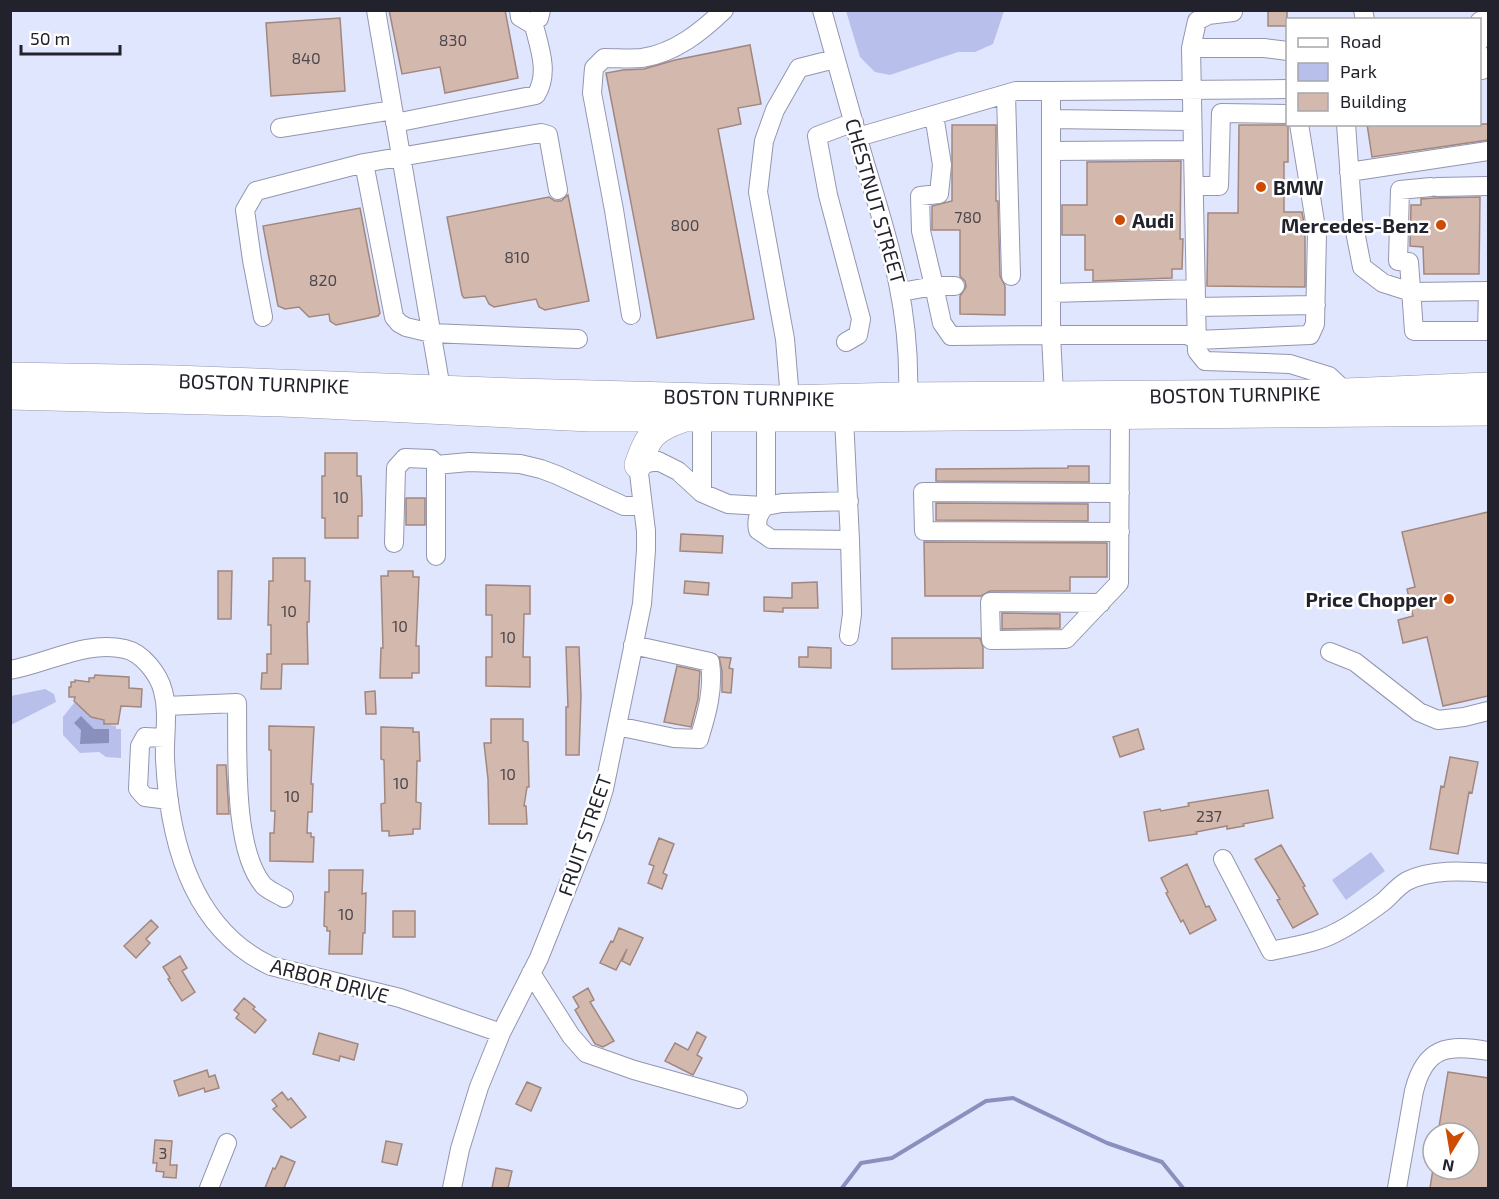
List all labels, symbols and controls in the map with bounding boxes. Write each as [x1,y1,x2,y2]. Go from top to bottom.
scale bar [21,18,120,56]
legend [1286,18,1481,126]
text: 50 m [30,27,70,49]
house number: 830 [439,30,467,49]
text: Road [1340,30,1381,52]
house number: 840 [291,48,321,67]
text: Park [1340,60,1377,82]
text: Building [1340,90,1407,112]
street label: CHESTNUT STREET [841,115,911,287]
place label: BMW [1273,175,1324,199]
marker: BMW [1254,180,1268,194]
house number: 780 [954,207,982,226]
place label: Audi [1132,208,1174,232]
marker: Audi [1113,213,1127,227]
place label: Mercedes-Benz [1281,213,1429,237]
house number: 800 [670,215,700,234]
marker: Mercedes-Benz [1434,218,1448,232]
house number: 810 [504,247,530,266]
house number: 820 [309,270,337,289]
street label: BOSTON TURNPIKE [178,368,350,398]
street label: BOSTON TURNPIKE [1149,381,1321,407]
street label: BOSTON TURNPIKE [663,384,835,410]
house number: 10 [333,487,349,506]
place label: Price Chopper [1306,587,1437,611]
marker: Price Chopper [1442,592,1456,606]
house number: 10 [281,601,297,620]
house number: 10 [392,616,408,635]
house number: 10 [500,627,516,646]
house number: 10 [500,764,516,783]
street label: FRUIT STREET [552,771,616,899]
house number: 10 [393,773,409,792]
house number: 10 [284,786,300,805]
house number: 237 [1196,806,1222,825]
house number: 10 [338,904,354,923]
street label: ARBOR DRIVE [268,953,392,1007]
north arrow [1421,1121,1481,1181]
house number: 3 [159,1143,167,1162]
text: N [1441,1156,1456,1177]

